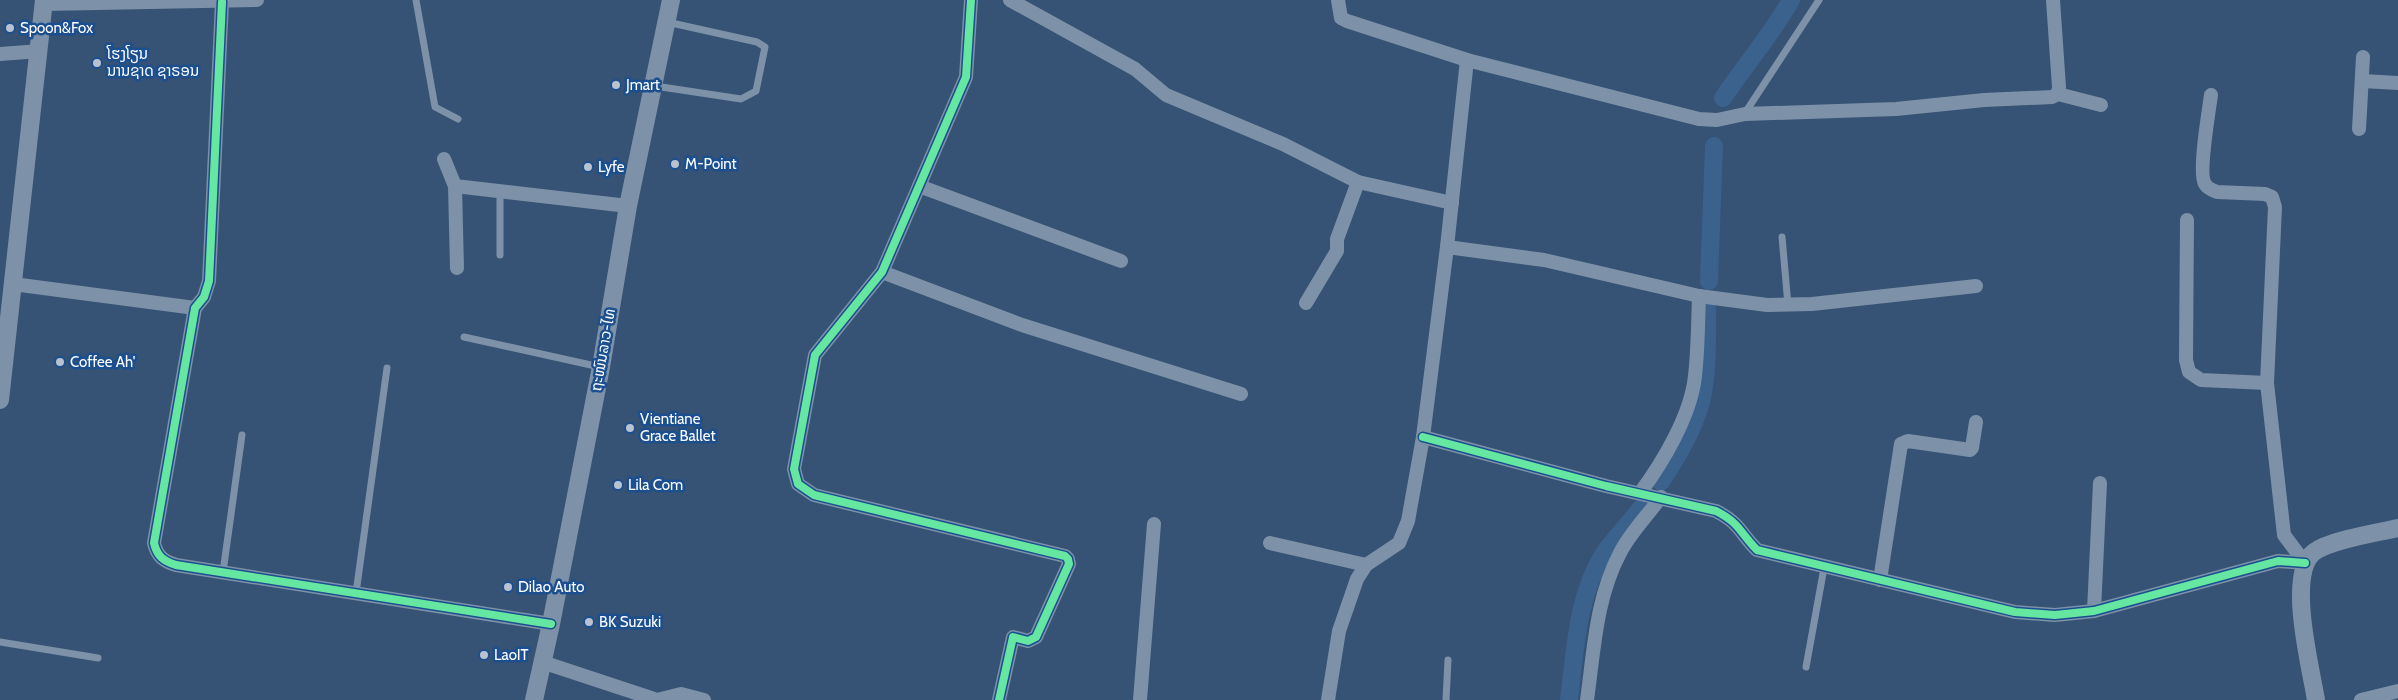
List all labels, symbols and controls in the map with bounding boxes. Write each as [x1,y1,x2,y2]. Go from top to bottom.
place label: Spoon&Fox [20,19,93,37]
marker: Spoon&Fox [4,22,16,34]
place label: ໂຮງໂຽນ ນານຊາດ ຊາຣອນ [106,45,199,80]
marker: ໂຮງໂຽນ ນານຊາດ ຊາຣອນ [91,57,103,69]
place label: Jmart [625,76,660,94]
marker: Jmart [610,79,622,91]
place label: M-Point [685,155,737,173]
place label: Lyfe [598,158,625,176]
marker: M-Point [669,158,681,170]
marker: Lyfe [582,161,594,173]
street label: ຖະໜົນລາວ-ໄທ [587,307,619,393]
place label: Coffee Ah' [70,353,136,371]
marker: Coffee Ah' [54,356,66,368]
place label: Vientiane Grace Ballet [640,410,715,445]
marker: Vientiane Grace Ballet [624,422,636,434]
place label: Lila Com [628,476,683,494]
marker: Lila Com [612,479,624,491]
place label: Dilao Auto [518,578,585,596]
marker: Dilao Auto [502,581,514,593]
place label: BK Suzuki [599,613,661,631]
marker: BK Suzuki [583,616,595,628]
place label: LaoIT [494,646,529,664]
marker: LaoIT [478,649,490,661]

